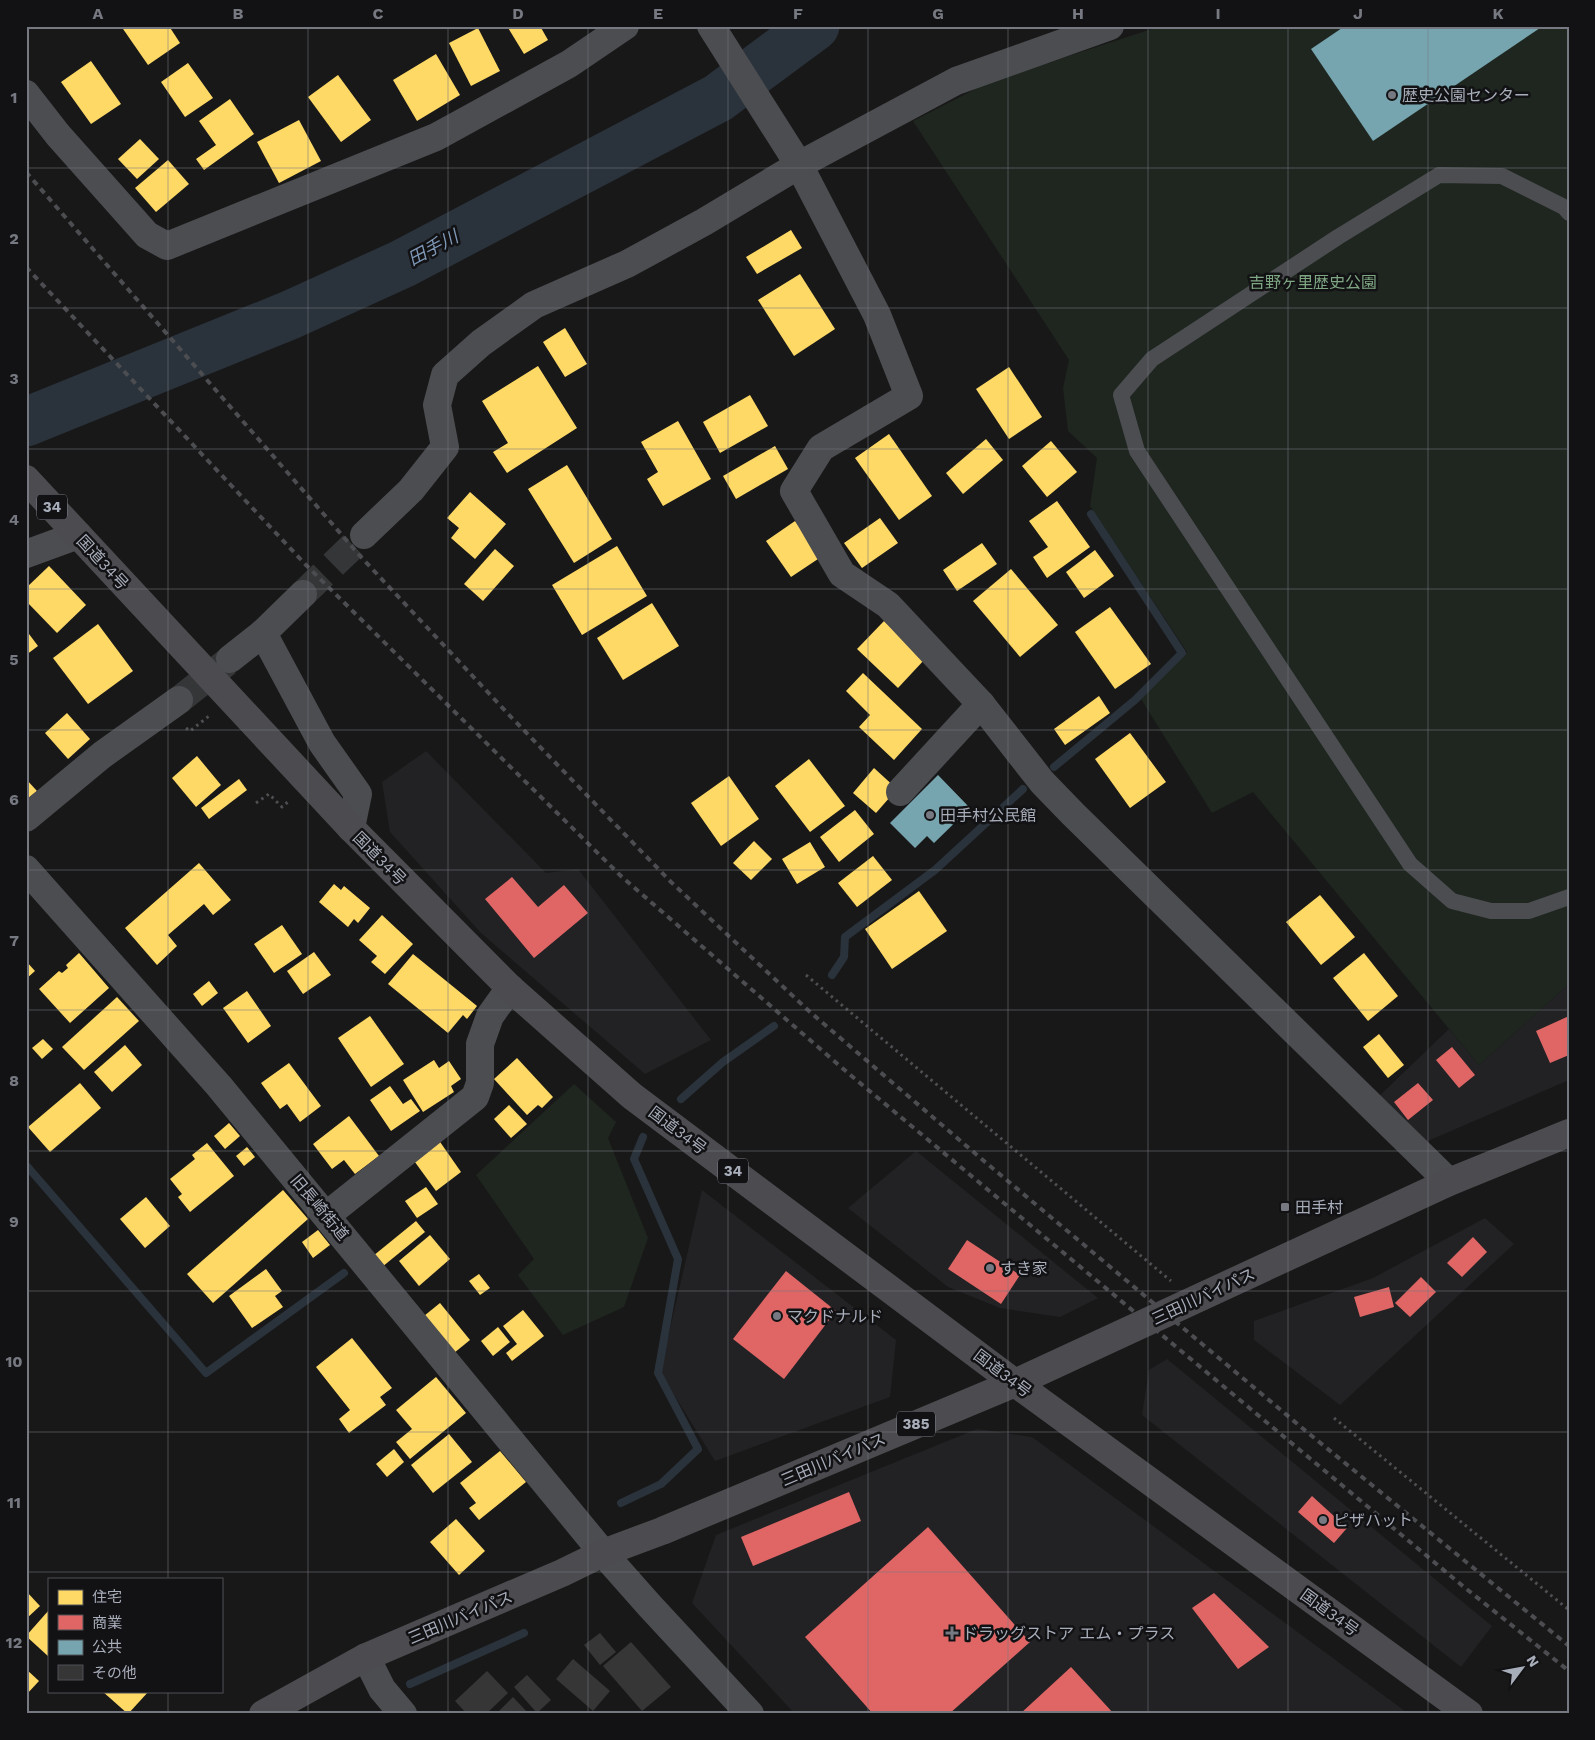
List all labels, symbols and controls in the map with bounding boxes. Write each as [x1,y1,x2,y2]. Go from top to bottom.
text: A [93,4,104,23]
text: B [233,4,244,23]
text: C [373,4,384,23]
text: D [512,4,524,23]
text: E [653,4,663,23]
text: F [793,4,803,23]
text: G [932,4,944,23]
text: H [1072,4,1084,23]
text: I [1215,4,1221,23]
text: J [1353,4,1363,23]
text: K [1492,4,1504,23]
place label: 歴史公園センター [1402,86,1530,105]
text: 1 [11,88,17,107]
marker: 歴史公園センター [1386,89,1398,101]
water label: 田手川 [404,225,463,270]
text: 2 [9,229,19,248]
park label: 吉野ヶ里歴史公園 [1249,273,1377,292]
text: 3 [9,369,19,388]
road number: 34 [37,494,67,520]
text: 4 [9,510,19,529]
street label: 国道34号 [73,531,132,593]
text: 5 [9,650,19,669]
text: 6 [9,790,19,809]
place label: 田手村公民館 [940,806,1036,825]
marker: 田手村公民館 [924,809,936,821]
street label: 国道34号 [349,828,410,889]
text: 7 [9,931,19,950]
text: 8 [9,1071,19,1090]
street label: 国道34号 [645,1103,710,1158]
road number: 34 [718,1158,748,1184]
street label: 旧長崎街道 [287,1171,353,1244]
place label: 田手村 [1295,1198,1343,1217]
marker: 田手村 [1279,1201,1291,1213]
text: 9 [9,1212,19,1231]
place label: すき家 [1000,1259,1048,1278]
marker: すき家 [984,1262,996,1274]
street label: 三田川バイパス [1149,1264,1258,1329]
place label: マクドナルド [787,1307,883,1326]
marker: マクドナルド [771,1310,783,1322]
street label: 国道34号 [970,1346,1035,1401]
text: 10 [5,1352,23,1371]
road number: 385 [897,1412,935,1436]
street label: 三田川バイパス [778,1429,888,1490]
text: 11 [7,1493,21,1512]
place label: ピザハット [1333,1511,1413,1530]
marker: ピザハット [1317,1514,1329,1526]
legend [48,1578,222,1692]
street label: 国道34号 [1297,1585,1362,1640]
street label: 三田川バイパス [405,1587,515,1648]
text: 住宅 [92,1588,122,1606]
text: 商業 [92,1614,122,1632]
place label: ドラッグストア エム・プラス [962,1624,1175,1643]
marker: ドラッグストア エム・プラス [946,1627,958,1639]
text: 12 [6,1633,22,1652]
text: 公共 [92,1638,122,1656]
north arrow [1498,1642,1548,1692]
text: N [1523,1652,1543,1670]
text: その他 [92,1664,137,1682]

